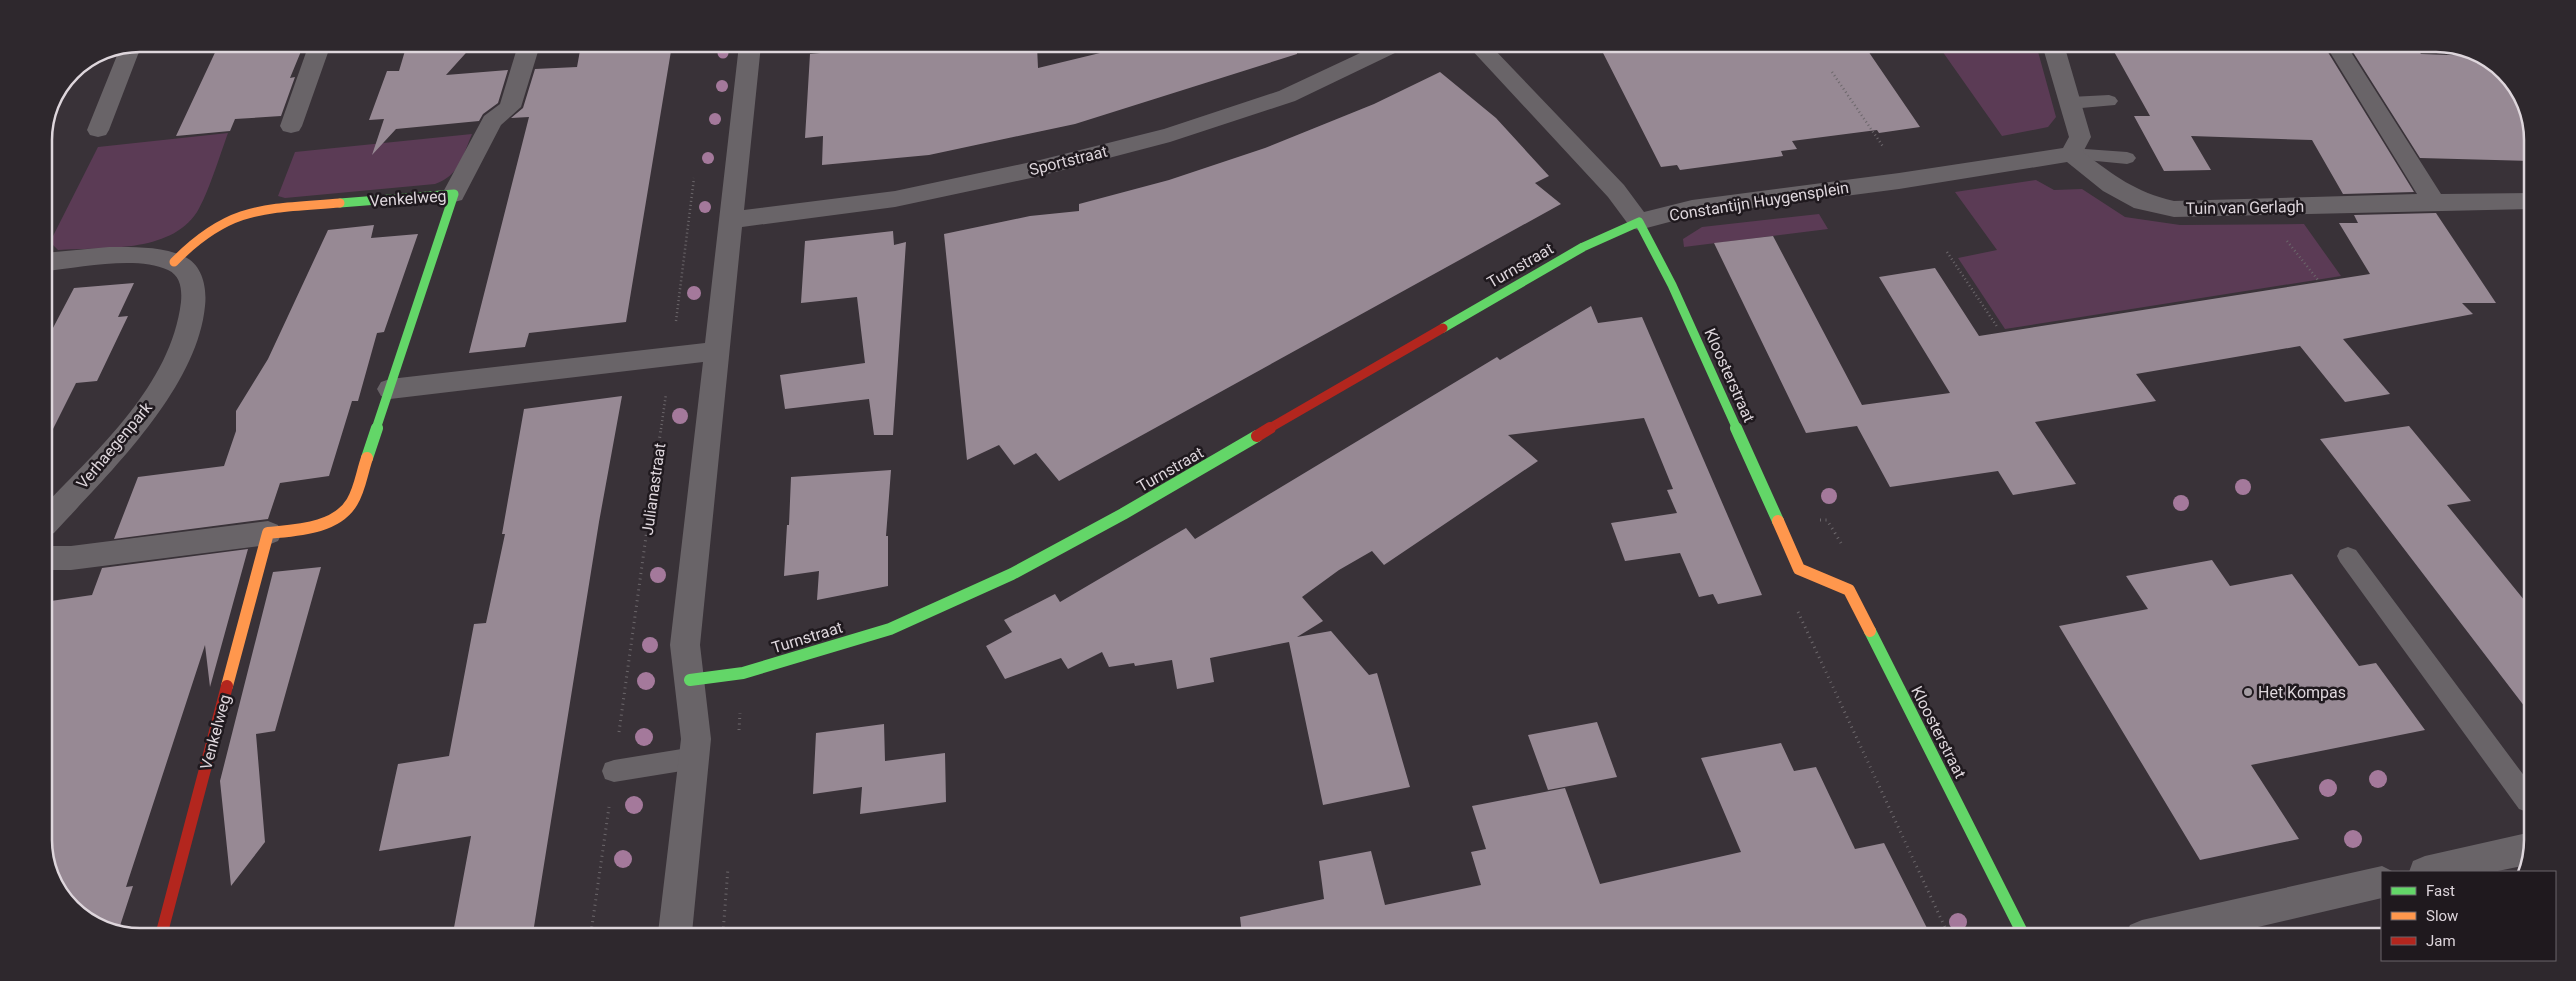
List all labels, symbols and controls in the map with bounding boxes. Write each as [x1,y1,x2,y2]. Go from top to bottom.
street label: Sportstraat [1027,142,1109,179]
street label: Constantijn Huygensplein [1668,178,1850,225]
street label: Venkelweg [369,186,447,211]
street label: Tuin van Gerlagh [2186,197,2304,218]
street label: Turnstraat [1484,239,1557,292]
street label: Kloosterstraat [1700,325,1759,425]
street label: Verhaegenpark [73,397,157,493]
street label: Julianastraat [638,442,669,536]
street label: Turnstraat [1134,443,1207,496]
street label: Turnstraat [769,618,845,657]
street label: Kloosterstraat [1907,683,1970,781]
place label: Het Kompas [2258,683,2346,702]
marker: Het Kompas [2242,686,2254,698]
street label: Venkelweg [196,692,235,772]
legend [2381,871,2556,961]
text: Fast [2426,882,2455,900]
text: Slow [2426,907,2458,925]
text: Jam [2426,932,2456,950]

